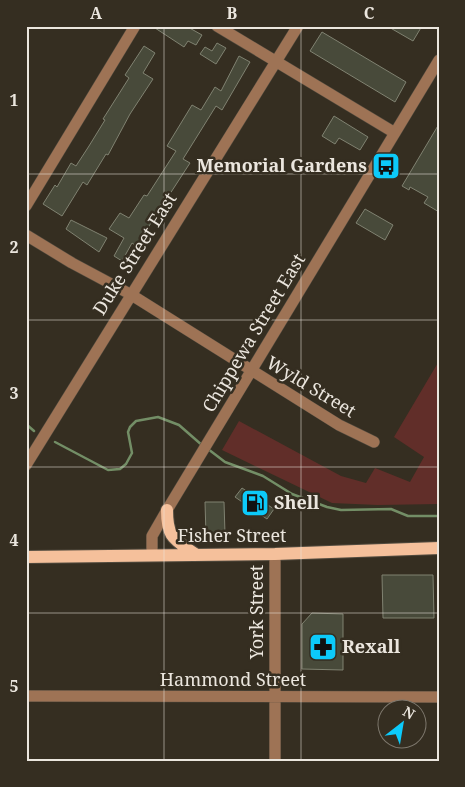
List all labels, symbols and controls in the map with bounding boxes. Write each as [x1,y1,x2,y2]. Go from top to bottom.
text: A [90,2,103,24]
text: B [227,2,238,24]
text: C [364,2,375,24]
text: 1 [9,89,19,111]
bus stop icon: Memorial Gardens [371,151,401,181]
place label: Memorial Gardens [196,153,367,177]
street label: Duke Street East [87,188,181,319]
text: 2 [9,236,19,258]
street label: Chippewa Street East [196,249,310,416]
street label: Wyld Street [262,350,361,422]
text: 3 [9,382,19,404]
fuel station icon: Shell [240,488,270,518]
place label: Shell [274,490,320,514]
street label: Fisher Street [178,523,286,547]
text: 4 [9,529,19,551]
street label: York Street [244,565,268,660]
pharmacy icon: Rexall [308,632,338,662]
place label: Rexall [342,634,401,658]
street label: Hammond Street [160,667,306,691]
text: 5 [9,675,19,697]
north arrow [378,700,428,750]
text: N [399,701,419,723]

